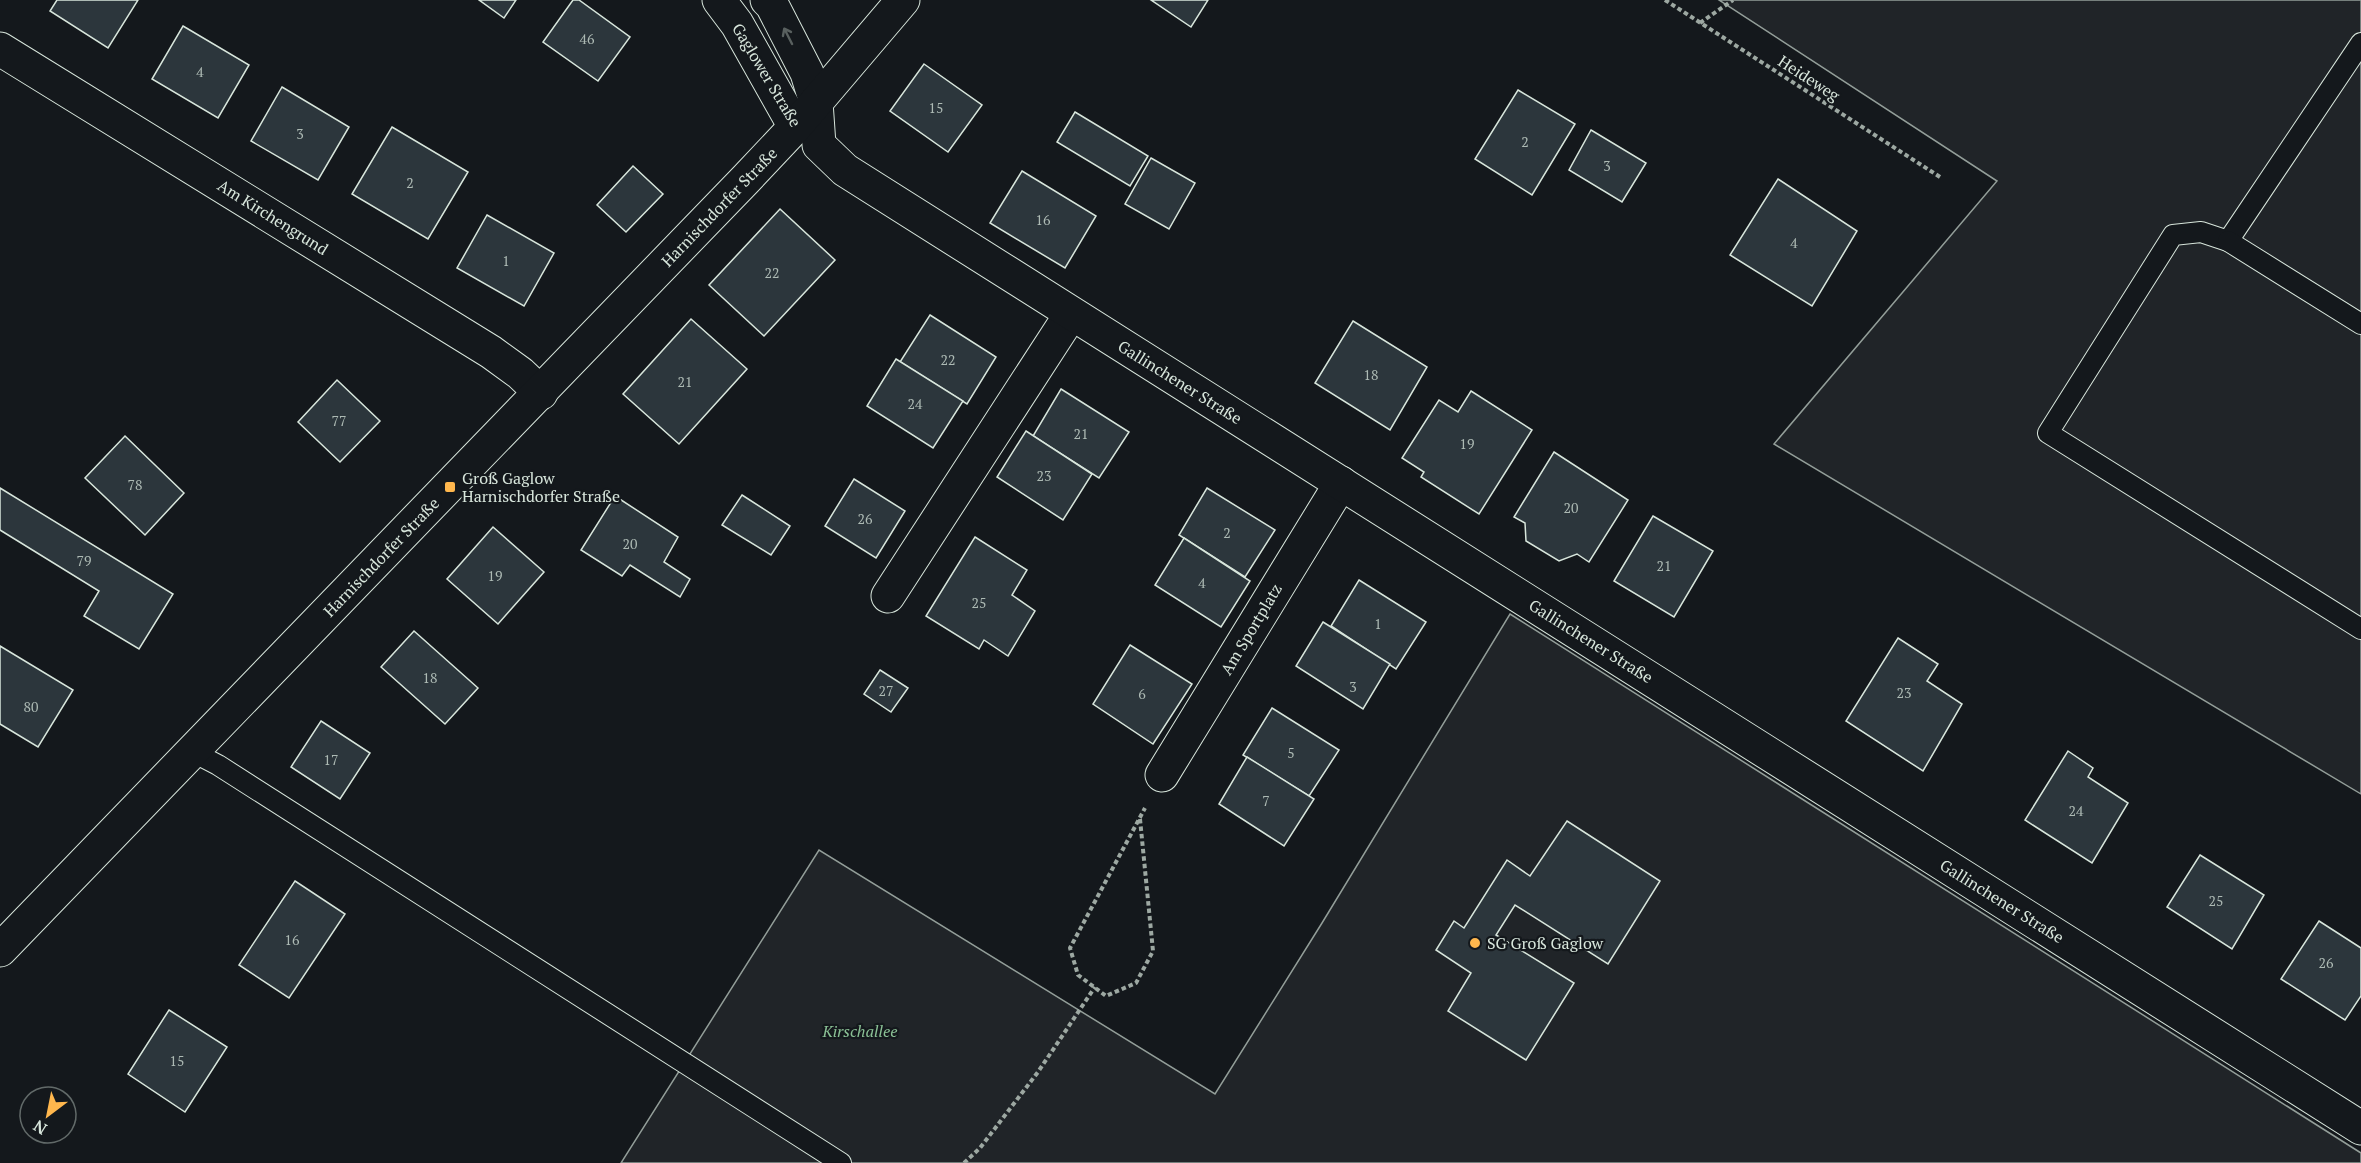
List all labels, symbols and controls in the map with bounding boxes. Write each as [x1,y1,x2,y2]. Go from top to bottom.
street label: Gaglower Straße [727,19,807,131]
one-way arrow [782,28,794,45]
house number: 46 [580,29,595,48]
street label: Heideweg [1774,50,1845,106]
house number: 4 [196,62,204,81]
house number: 15 [929,98,943,117]
house number: 3 [296,124,304,143]
house number: 2 [1521,132,1529,151]
street label: Harnischdorfer Straße [656,142,782,272]
house number: 3 [1603,156,1611,175]
house number: 2 [406,173,414,192]
street label: Am Kirchengrund [214,174,333,260]
house number: 16 [1036,210,1051,229]
house number: 4 [1790,233,1798,252]
house number: 1 [502,251,510,270]
house number: 22 [765,263,779,282]
street label: Gallinchener Straße [1114,335,1246,429]
house number: 22 [941,350,955,369]
house number: 18 [1364,365,1378,384]
house number: 21 [678,372,692,391]
house number: 24 [908,394,923,413]
house number: 77 [332,411,346,430]
house number: 21 [1074,424,1088,443]
house number: 19 [1460,434,1474,453]
house number: 23 [1037,466,1051,485]
place label: Groß Gaglow Harnischdorfer Straße [462,467,620,507]
house number: 78 [128,475,142,494]
marker: Groß Gaglow Harnischdorfer Straße [443,480,457,494]
street label: Harnischdorfer Straße [318,492,444,622]
house number: 20 [1564,498,1578,517]
house number: 26 [858,509,873,528]
house number: 2 [1223,523,1231,542]
house number: 20 [623,534,637,553]
house number: 79 [77,551,91,570]
house number: 21 [1657,556,1671,575]
house number: 19 [488,566,502,585]
house number: 4 [1198,573,1206,592]
street label: Am Sportplatz [1215,579,1287,679]
house number: 25 [972,593,986,612]
street label: Gallinchener Straße [1525,594,1657,688]
house number: 1 [1374,614,1382,633]
house number: 18 [423,668,437,687]
house number: 3 [1349,677,1357,696]
house number: 27 [879,681,893,700]
house number: 23 [1897,683,1911,702]
house number: 6 [1138,684,1146,703]
house number: 80 [24,697,38,716]
house number: 5 [1287,743,1295,762]
house number: 17 [324,750,338,769]
house number: 7 [1262,791,1270,810]
house number: 24 [2069,801,2084,820]
street label: Gallinchener Straße [1936,854,2068,948]
house number: 25 [2209,891,2223,910]
house number: 16 [285,930,300,949]
place label: SG Groß Gaglow [1487,932,1604,954]
marker: SG Groß Gaglow [1468,936,1482,950]
house number: 26 [2319,953,2334,972]
park label: Kirschallee [822,1020,897,1042]
house number: 15 [170,1051,184,1070]
north arrow [18,1085,78,1145]
text: N [29,1115,51,1140]

